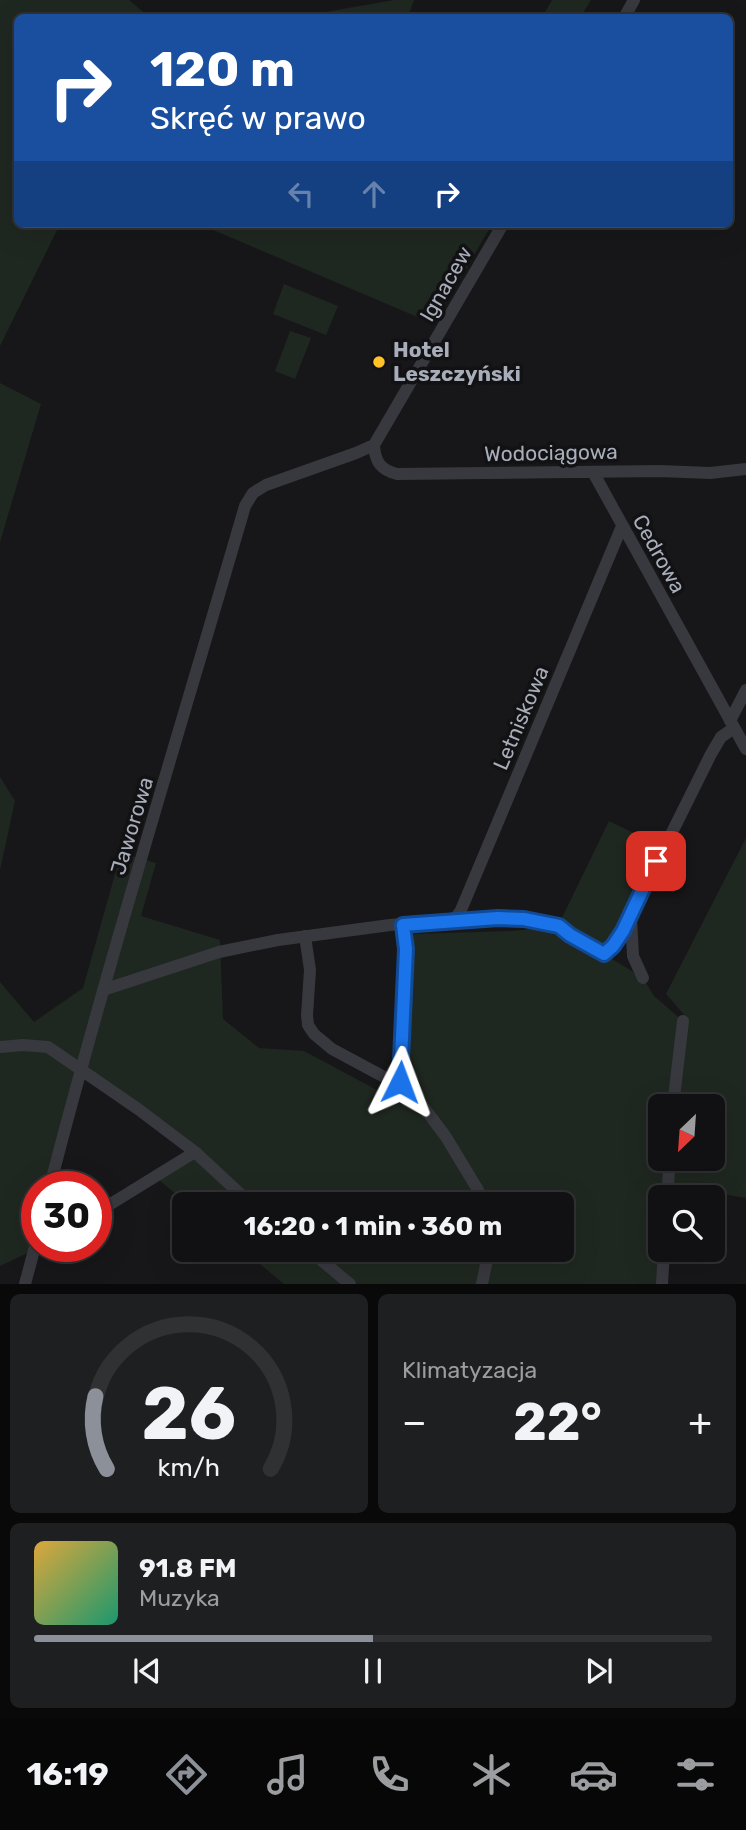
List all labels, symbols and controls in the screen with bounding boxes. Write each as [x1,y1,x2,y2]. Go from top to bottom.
text: 120 m [150,40,295,98]
icon: right [35,42,126,133]
text: Skręć w prawo [150,99,366,137]
icon: left [282,175,320,213]
icon: ahead [355,175,393,213]
icon: right [428,175,466,213]
street label: Ignacew [414,242,477,326]
place label: Hotel Leszczyński [393,337,521,386]
marker: Hotel Leszczyński [371,354,387,370]
street label: Wodociągowa [484,439,618,466]
street label: Cedrowa [628,510,691,597]
street label: Letniskowa [487,662,554,773]
street label: Jaworowa [105,774,158,878]
pin [626,831,686,891]
icon: arrive [637,842,675,880]
position arrow [363,1045,437,1119]
north arrow [648,1094,724,1171]
map controls [648,1094,725,1262]
speed limit sign: 30 [21,1171,112,1262]
button: search [648,1185,725,1262]
text: 16:20 · 1 min · 360 m [244,1211,502,1242]
text: Klimatyzacja [402,1356,537,1384]
text: 26 [142,1372,236,1458]
text: 22° [513,1391,602,1453]
text: − [402,1399,427,1445]
text: + [688,1399,712,1445]
text: km/h [158,1453,220,1482]
text: 91.8 FM [139,1553,237,1584]
text: Muzyka [139,1584,220,1612]
icon: previous [128,1652,166,1690]
icon: pause [354,1652,392,1690]
icon: next [580,1652,618,1690]
icon: directions [162,1750,211,1799]
icon: music [263,1750,312,1799]
icon: phone [365,1750,414,1799]
icon: climate [467,1750,516,1799]
icon: car [569,1750,618,1799]
icon: filters [671,1750,720,1799]
text: 16:19 [26,1755,109,1793]

